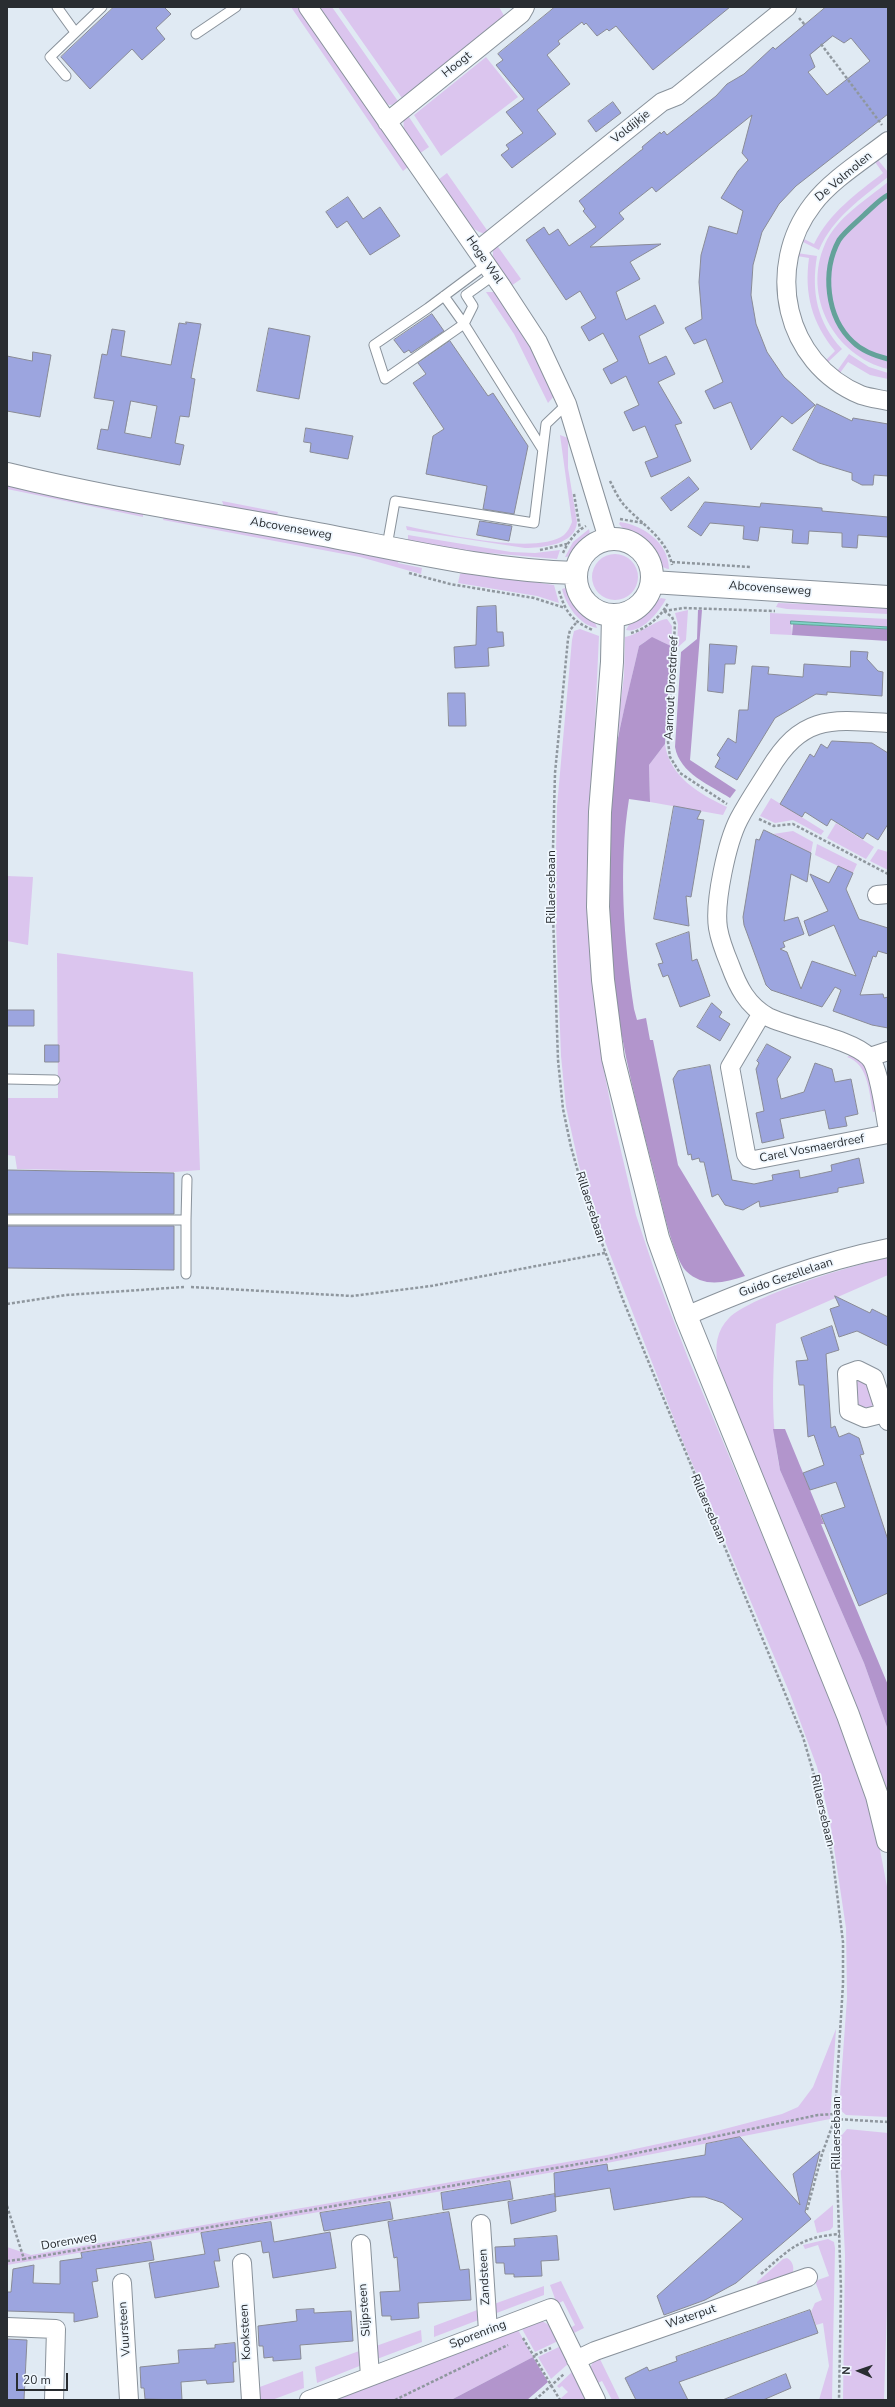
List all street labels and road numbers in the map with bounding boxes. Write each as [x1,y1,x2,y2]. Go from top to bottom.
street label: Hoogt [439,49,475,81]
street label: Voldijkje [609,107,653,147]
street label: De Volmolen [813,149,875,205]
street label: Hoge Wal [462,233,506,287]
street label: Abcovenseweg [249,515,333,543]
street label: Abcovenseweg [728,579,812,599]
street label: Aarnout Drostdreef [662,635,682,741]
street label: Rillaersebaan [545,850,559,924]
street label: Carel Vosmaerdreef [758,1132,866,1166]
street label: Rillaersebaan [572,1170,608,1244]
street label: Guido Gezellelaan [737,1255,835,1301]
street label: Rillaersebaan [687,1472,729,1546]
street label: Rillaersebaan [807,1774,837,1848]
street label: Rillaersebaan [830,2096,844,2170]
street label: Dorenweg [40,2230,98,2254]
street label: Zandsteen [476,2248,494,2306]
street label: Slijpsteen [356,2283,374,2337]
street label: Vuursteen [116,2301,134,2357]
street label: Waterput [664,2302,718,2332]
street label: Kooksteen [237,2304,255,2360]
street label: Sporenring [448,2318,508,2352]

